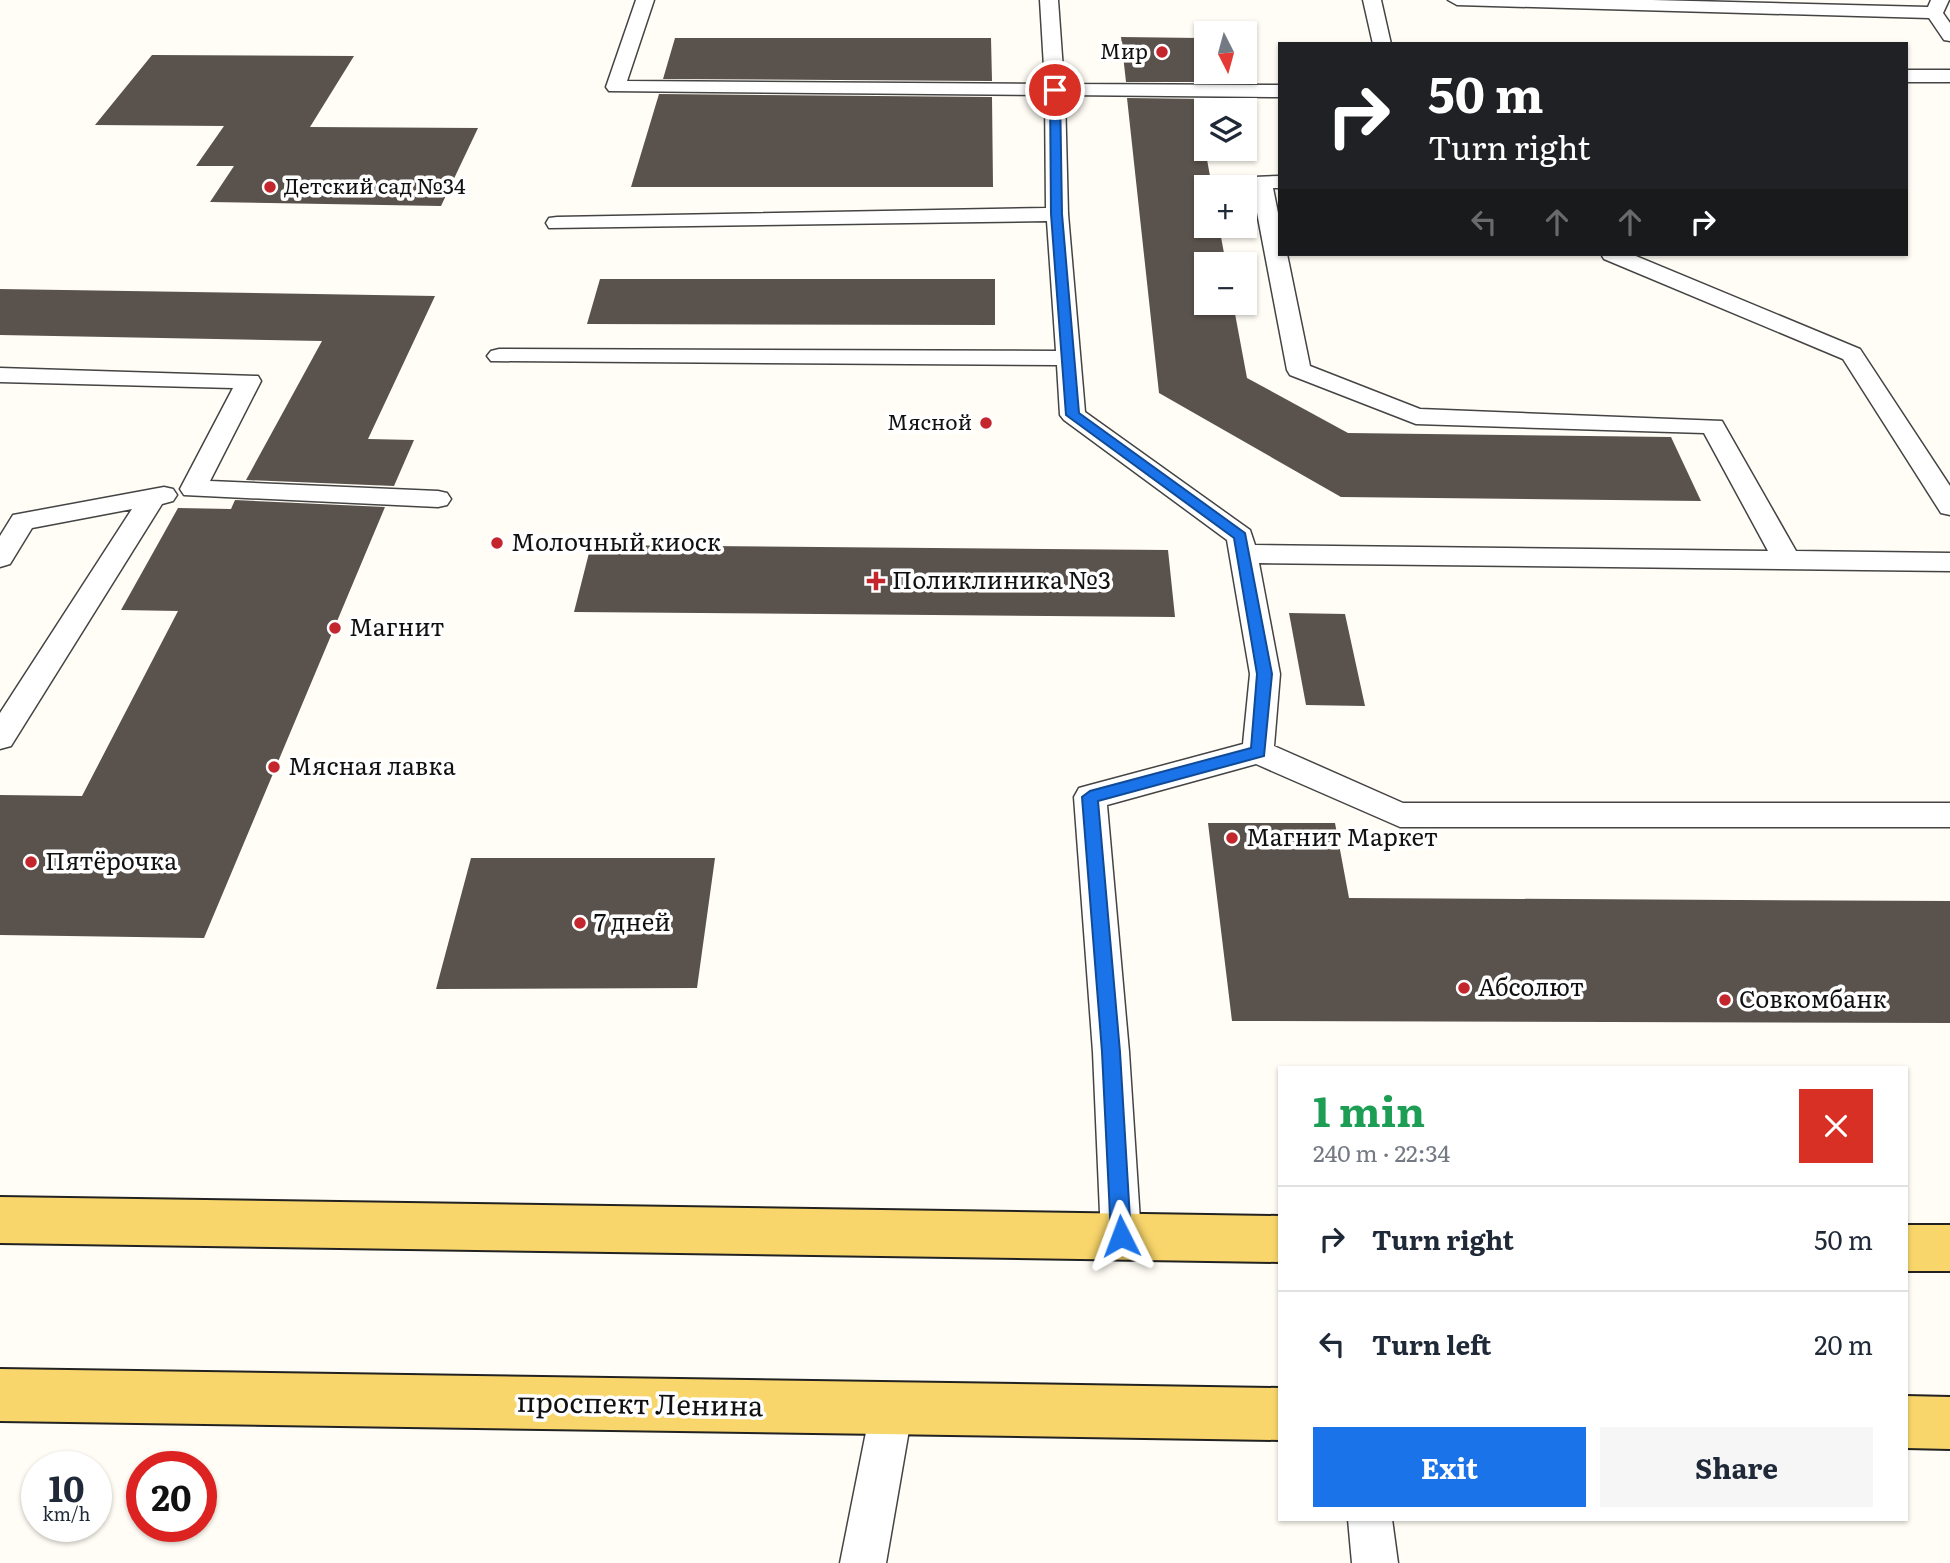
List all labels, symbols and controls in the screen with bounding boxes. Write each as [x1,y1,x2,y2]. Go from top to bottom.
north arrow [1194,21,1256,84]
map controls [1194,21,1257,315]
place label: Мир [1100,34,1148,65]
marker: Мир [1154,44,1170,60]
text: 50 m [1428,55,1544,128]
pin [1025,60,1085,120]
icon: right [1313,70,1404,161]
icon: arrive [1036,71,1074,109]
button: layers [1194,98,1257,161]
text: Turn right [1428,122,1590,170]
place label: Детский сад №34 [284,169,466,200]
button: + [1194,175,1257,238]
marker: Детский сад №34 [262,179,278,195]
icon: left [1465,203,1503,241]
icon: ahead [1538,203,1576,241]
icon: ahead [1611,203,1649,241]
icon: right [1684,203,1722,241]
button: − [1194,252,1257,315]
place label: Мясной [887,405,972,436]
marker: Мясной [978,415,994,431]
place label: Молочный киоск [511,523,721,558]
marker: Молочный киоск [489,535,505,551]
place label: Поликлиника №3 [892,561,1111,596]
marker: Поликлиника №3 [866,571,886,591]
place label: Магнит [349,608,445,643]
marker: Магнит [327,620,343,636]
place label: Мясная лавка [288,747,456,782]
marker: Мясная лавка [266,759,282,775]
place label: Магнит Маркет [1246,818,1438,853]
marker: Магнит Маркет [1224,830,1240,846]
place label: Пятёрочка [45,842,177,877]
marker: Пятёрочка [23,854,39,870]
place label: 7 дней [594,903,671,938]
marker: 7 дней [572,915,588,931]
place label: Абсолют [1478,968,1584,1003]
marker: Абсолют [1456,980,1472,996]
place label: Совкомбанк [1739,980,1887,1015]
marker: Совкомбанк [1717,992,1733,1008]
text: 1 min [1313,1078,1425,1140]
button: close [1799,1089,1873,1163]
text: 240 m · 22:34 [1313,1135,1450,1169]
position arrow [1084,1199,1158,1273]
text: Turn right [1372,1219,1514,1258]
text: 50 m [1814,1219,1873,1258]
icon: right [1313,1220,1351,1258]
text: Turn left [1372,1324,1491,1363]
text: 20 m [1814,1324,1873,1363]
icon: left [1313,1325,1351,1363]
street label: проспект Ленина [516,1379,764,1425]
button: Exit [1313,1427,1586,1507]
button: Share [1600,1427,1873,1507]
speed limit sign: 20 [126,1451,217,1542]
text: 10 [48,1461,85,1513]
text: km/h [43,1500,90,1527]

